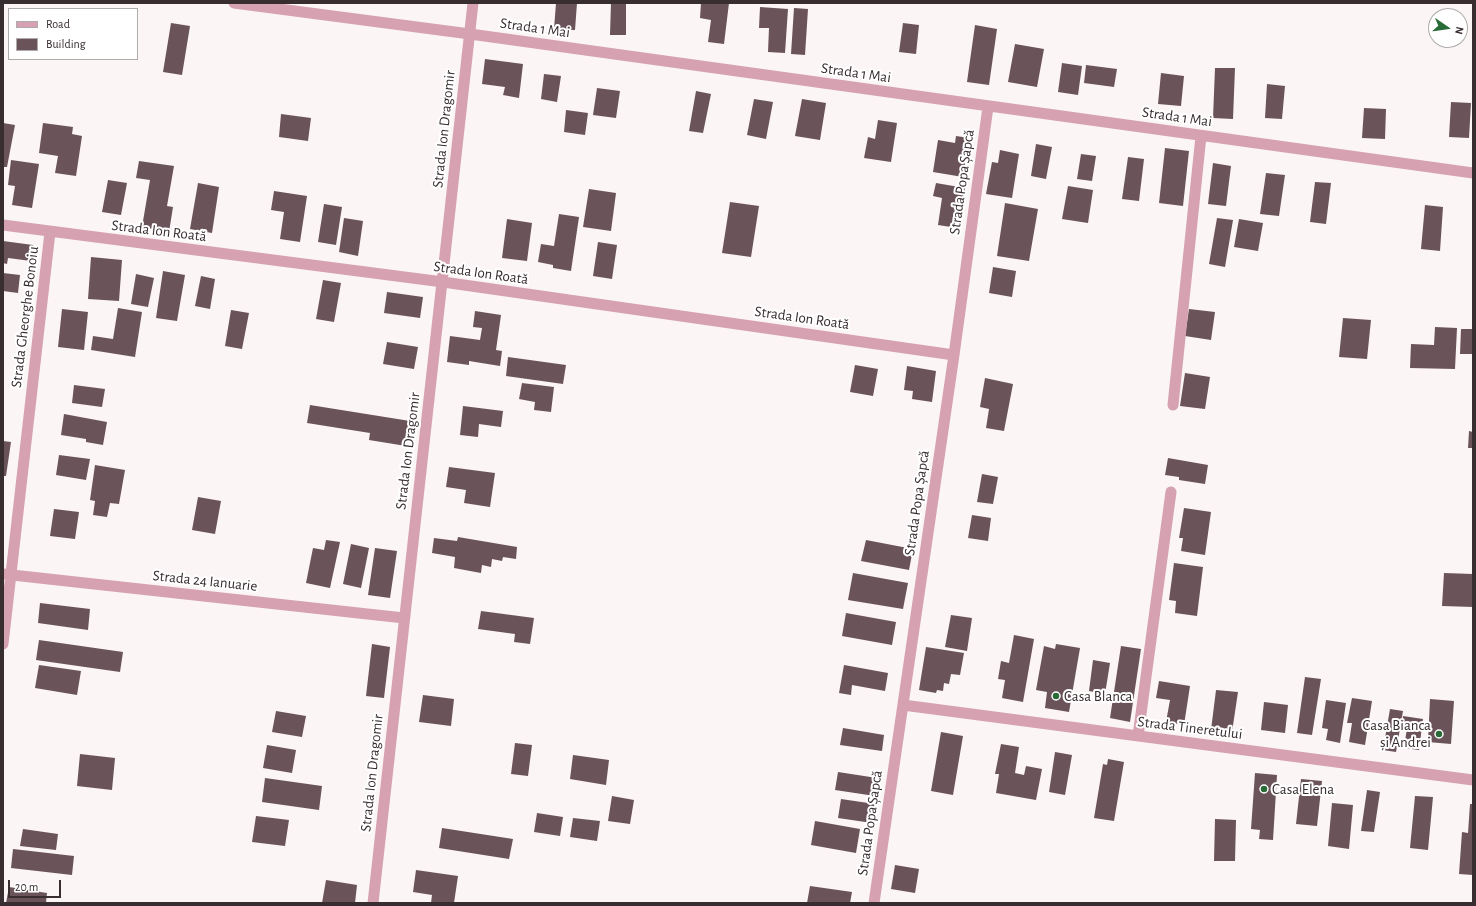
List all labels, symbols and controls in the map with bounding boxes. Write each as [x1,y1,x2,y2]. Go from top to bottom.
legend [8,8,138,60]
north arrow [1428,8,1468,48]
street label: Strada 1 Mai [499,14,571,42]
text: Road [46,18,70,30]
text: N [1453,26,1465,36]
text: Building [46,38,86,50]
street label: Strada 1 Mai [820,59,892,87]
street label: Strada Ion Dragomir [429,69,459,189]
street label: Strada 1 Mai [1141,103,1213,131]
street label: Strada Popa Șapcă [946,128,978,236]
street label: Strada Ion Roată [110,216,208,246]
street label: Strada Gheorghe Bonoiu [7,245,43,389]
street label: Strada Ion Roată [432,257,530,289]
street label: Strada Ion Roată [753,302,851,334]
street label: Strada Ion Dragomir [392,391,424,511]
street label: Strada Popa Șapcă [901,449,933,557]
street label: Strada 24 Ianuarie [152,567,258,595]
place label: Casa Blanca [1064,687,1133,705]
marker: Casa Blanca [1051,691,1061,701]
street label: Strada Ion Dragomir [357,713,387,833]
street label: Strada Tineretului [1137,713,1243,743]
place label: Casa Bianca și Andrei [1363,716,1431,751]
marker: Casa Bianca și Andrei [1434,729,1444,739]
street label: Strada Popa Șapcă [854,769,886,877]
place label: Casa Elena [1272,780,1334,798]
marker: Casa Elena [1259,784,1269,794]
scale bar [10,872,63,898]
text: 20 m [15,881,38,893]

